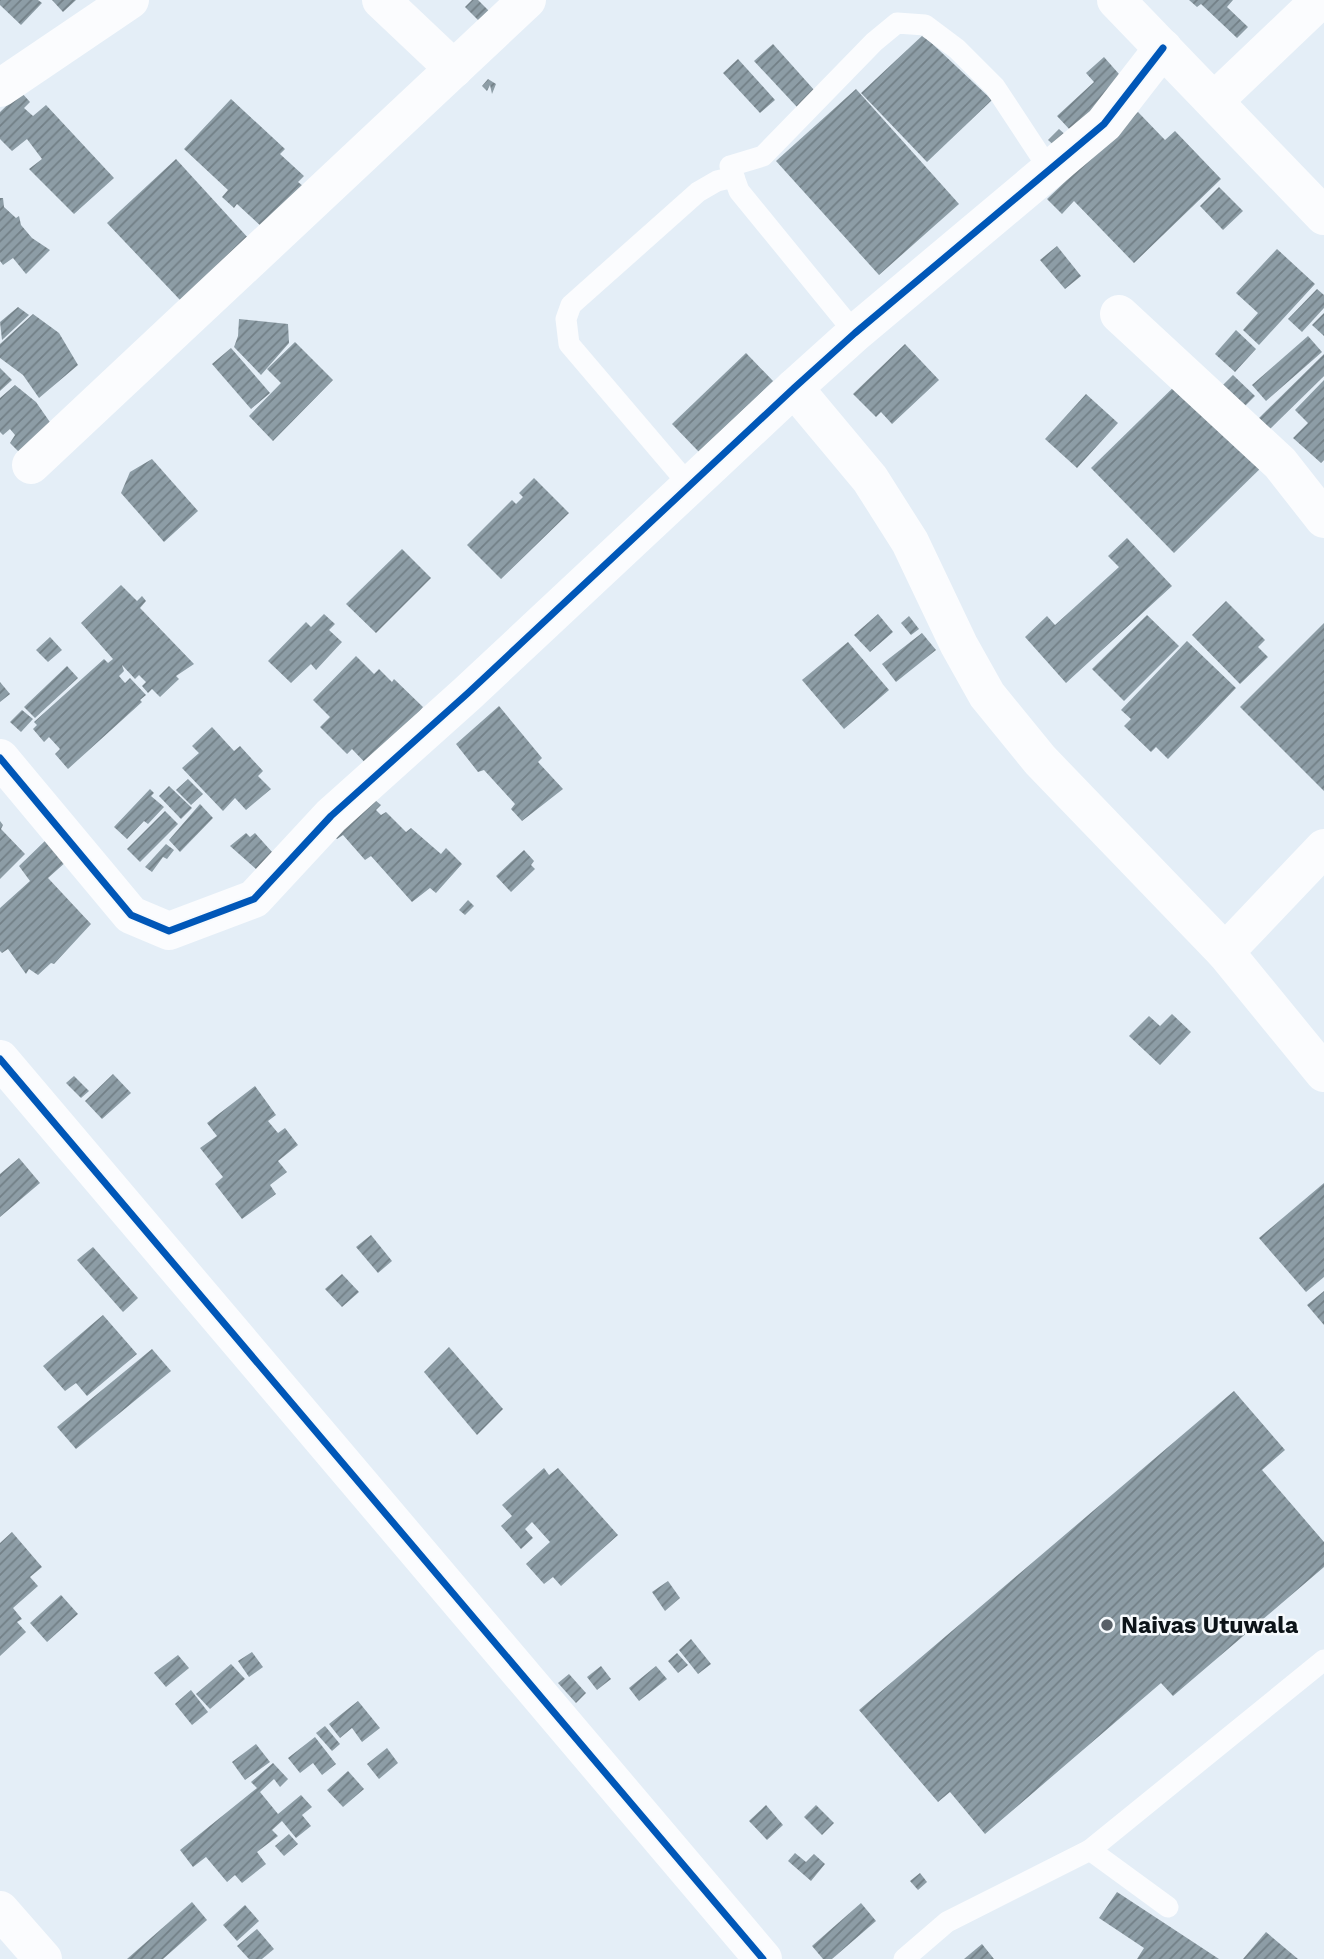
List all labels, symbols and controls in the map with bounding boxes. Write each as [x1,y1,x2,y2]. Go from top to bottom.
place label: Naivas Utuwala [1121,1612,1299,1639]
marker: Naivas Utuwala [1099,1617,1115,1633]

